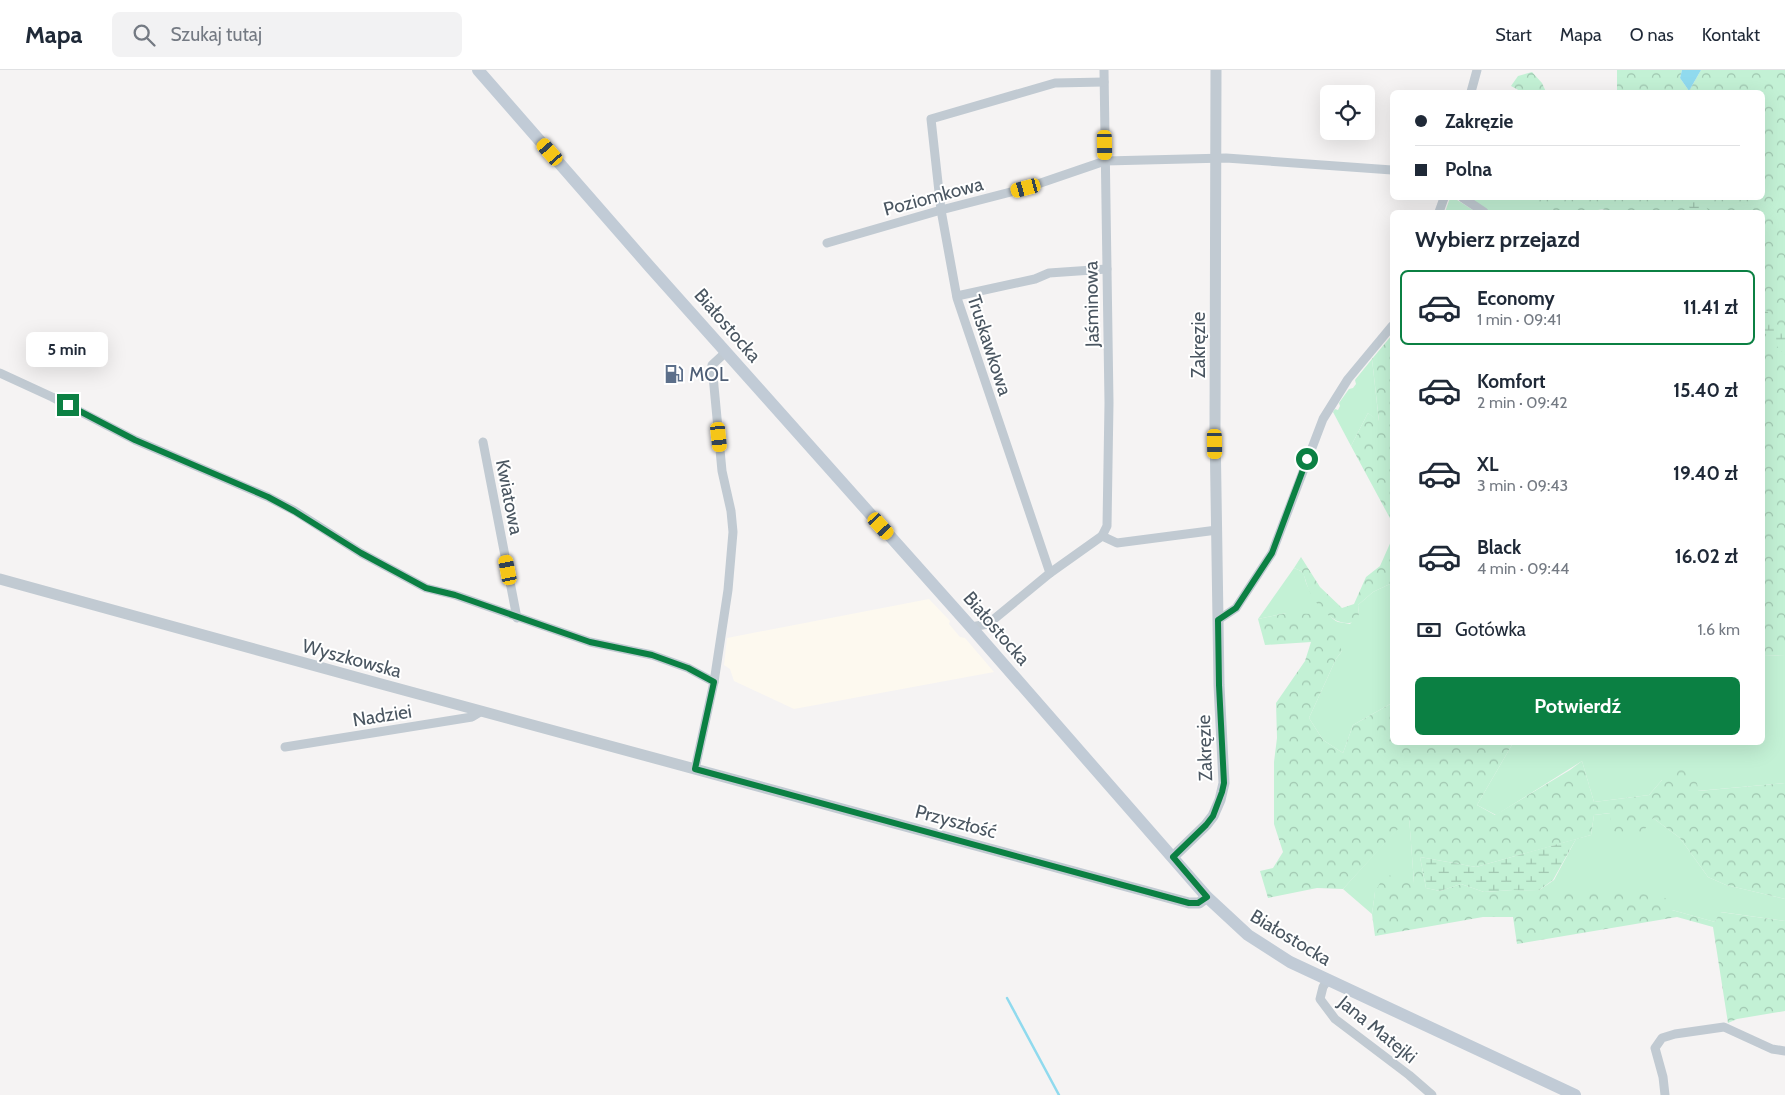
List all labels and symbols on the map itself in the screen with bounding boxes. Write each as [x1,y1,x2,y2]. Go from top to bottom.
car [1097,130,1112,160]
car [534,136,565,168]
street label: Poziomkowa [881,172,985,221]
car [1009,177,1042,199]
street label: Jaśminowa [1079,261,1104,348]
street label: Białostocka [689,284,766,367]
street label: Truskawkowa [962,292,1017,398]
street label: Zakręzie [1187,312,1210,378]
callout: 5 min [27,332,109,368]
fuel station icon: MOL [663,363,685,385]
place label: MOL [689,363,729,386]
route end [57,394,79,416]
car [709,421,728,453]
car [1207,429,1222,459]
route start [1296,448,1318,470]
street label: Kwiatowa [491,458,528,537]
car [865,510,896,542]
car [497,554,518,586]
street label: Białostocka [958,587,1035,670]
street label: Wyszkowska [300,634,404,683]
street label: Nadziei [351,699,413,732]
street label: Zakręzie [1192,714,1217,782]
street label: Przyszłość [913,800,999,843]
street label: Białostocka [1246,904,1335,970]
street label: Jana Matejki [1333,990,1422,1068]

